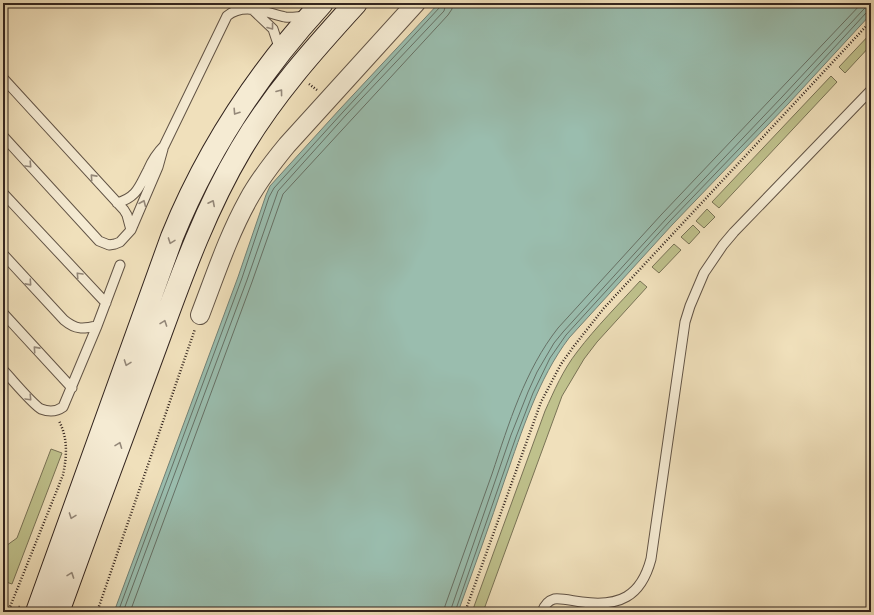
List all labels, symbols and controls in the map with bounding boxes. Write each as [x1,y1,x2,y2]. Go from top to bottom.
one-way arrow [266,23,273,30]
one-way arrow [275,89,282,96]
one-way arrow [234,108,241,115]
one-way arrow [25,160,32,168]
one-way arrow [90,174,98,182]
one-way arrow [138,199,146,207]
one-way arrow [208,199,215,207]
one-way arrow [167,237,175,244]
one-way arrow [76,272,84,280]
one-way arrow [25,278,32,286]
one-way arrow [160,320,168,327]
one-way arrow [33,346,41,354]
one-way arrow [123,359,131,366]
one-way arrow [25,394,32,401]
one-way arrow [114,442,122,449]
one-way arrow [68,512,76,519]
one-way arrow [67,572,75,579]

